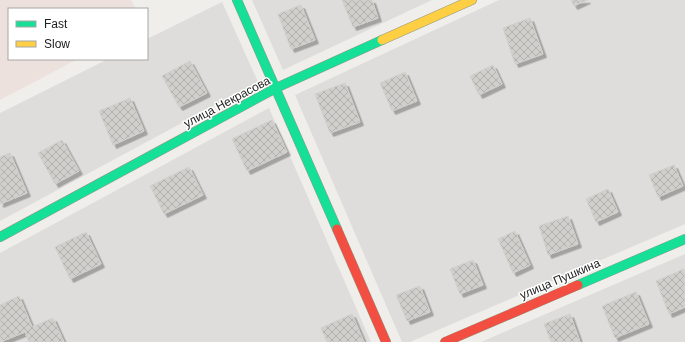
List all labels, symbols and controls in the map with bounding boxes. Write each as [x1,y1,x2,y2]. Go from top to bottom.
legend [8,8,148,60]
text: Fast [44,17,68,31]
text: Slow [44,37,70,51]
street label: улица Некрасова [181,73,273,131]
street label: улица Пушкина [518,256,603,302]

